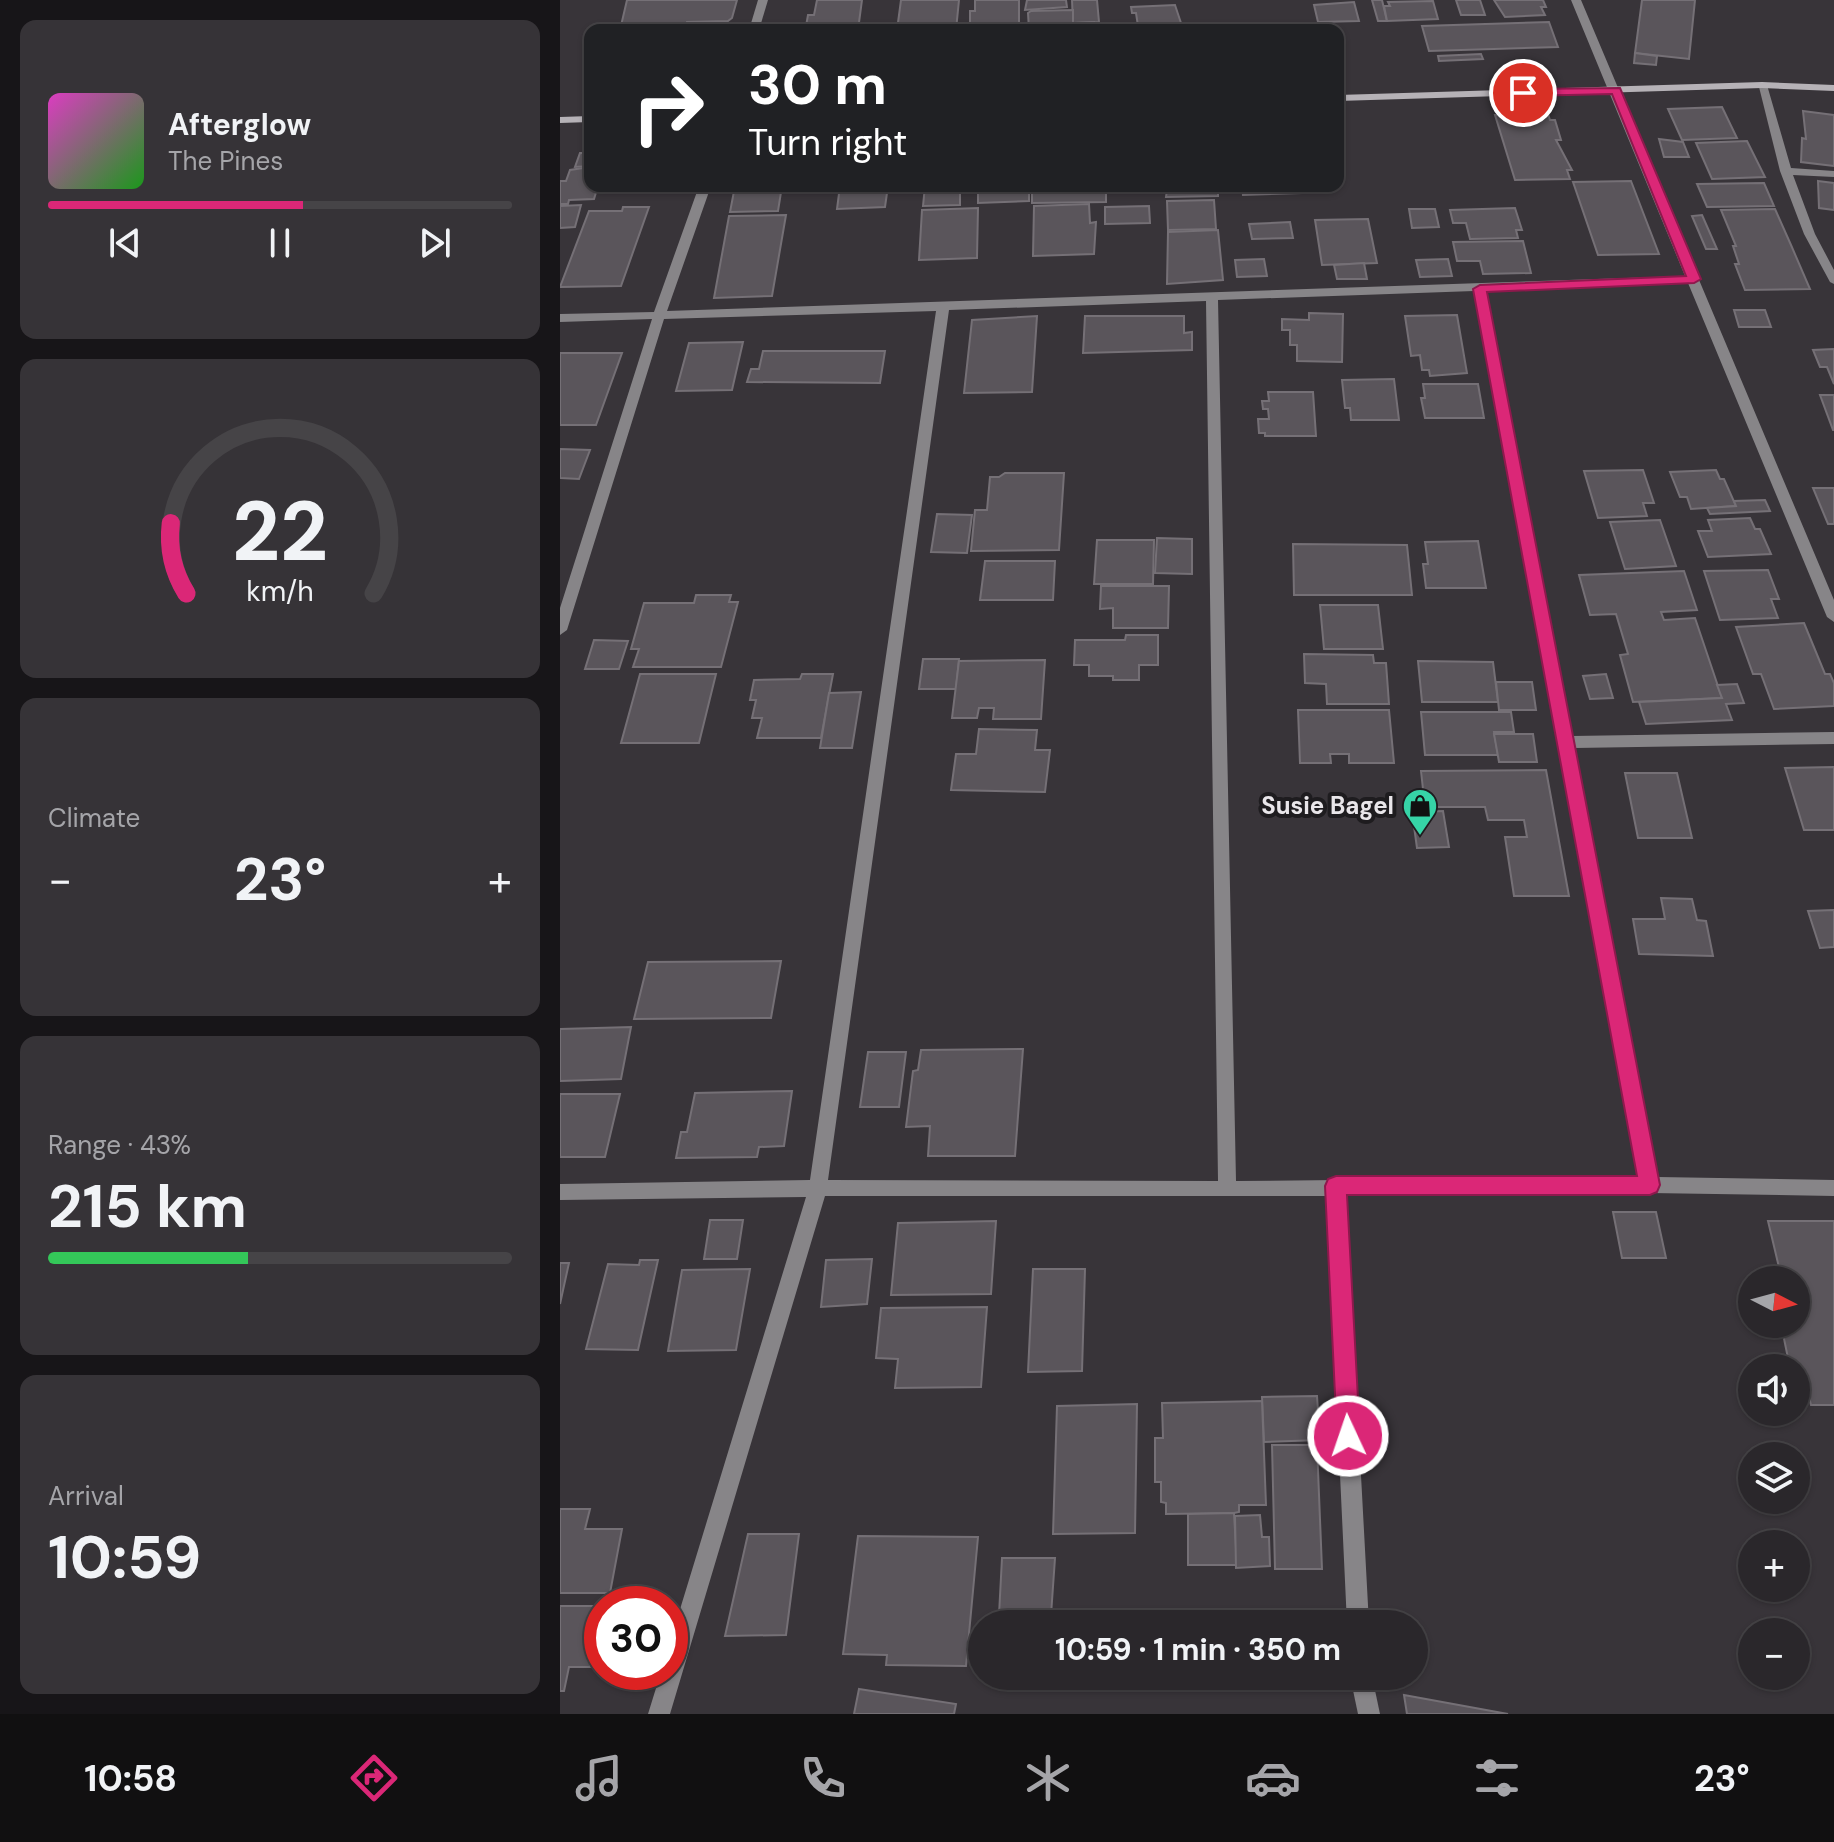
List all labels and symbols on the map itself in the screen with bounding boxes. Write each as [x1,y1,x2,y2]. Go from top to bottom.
pin [1489,59,1557,127]
shop icon: Susie Bagel [1401,787,1439,837]
place label: Susie Bagel [1261,790,1394,821]
north arrow [1738,1266,1810,1338]
position arrow [1306,1394,1390,1478]
speed limit sign: 30 [584,1586,688,1690]

